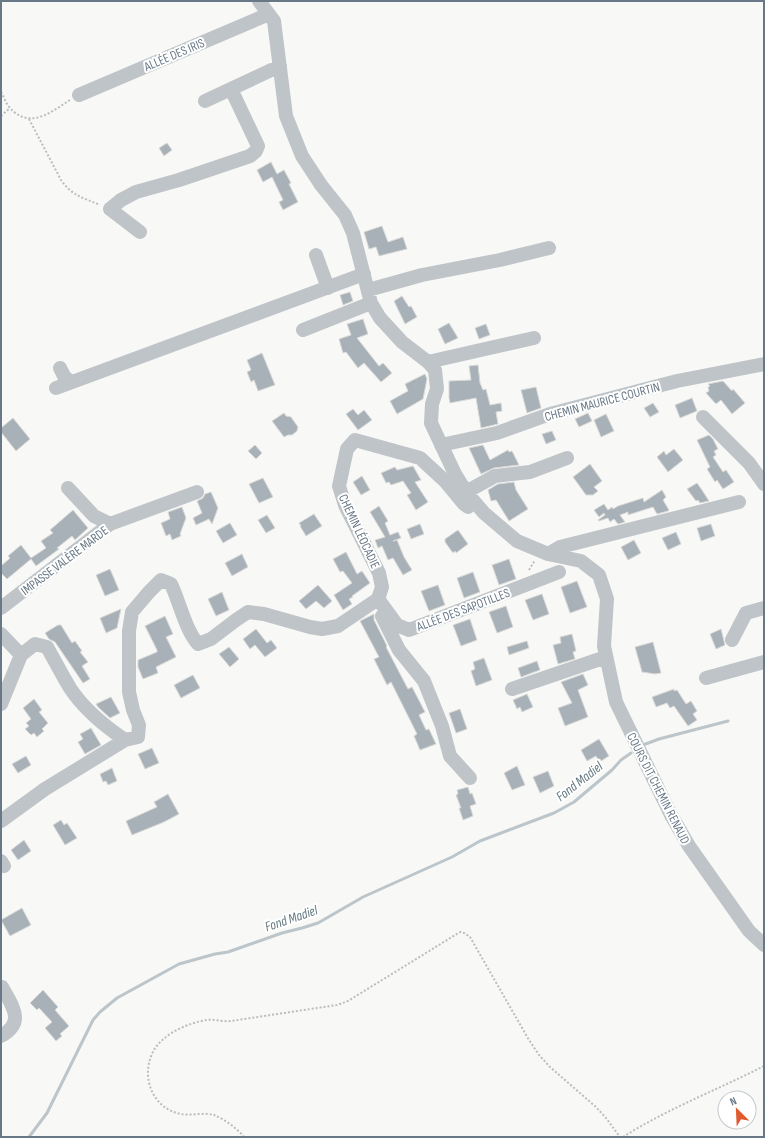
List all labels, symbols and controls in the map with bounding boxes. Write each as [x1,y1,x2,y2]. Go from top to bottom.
street label: ALLÉE DES IRIS [141,35,207,75]
street label: CHEMIN MAURICE COURTIN [543,379,662,425]
street label: CHEMIN LÉOCADIE [335,492,383,571]
street label: IMPASSE VALÈRE MARDE [18,523,111,599]
street label: ALLÉE DES SAPOTILLES [414,585,513,635]
street label: COURS DIT CHEMIN RENAUD [623,730,693,847]
water label: Fond Madiel [553,758,606,805]
water label: Fond Madiel [263,901,320,935]
north arrow [717,1090,757,1130]
text: N [728,1094,739,1108]

